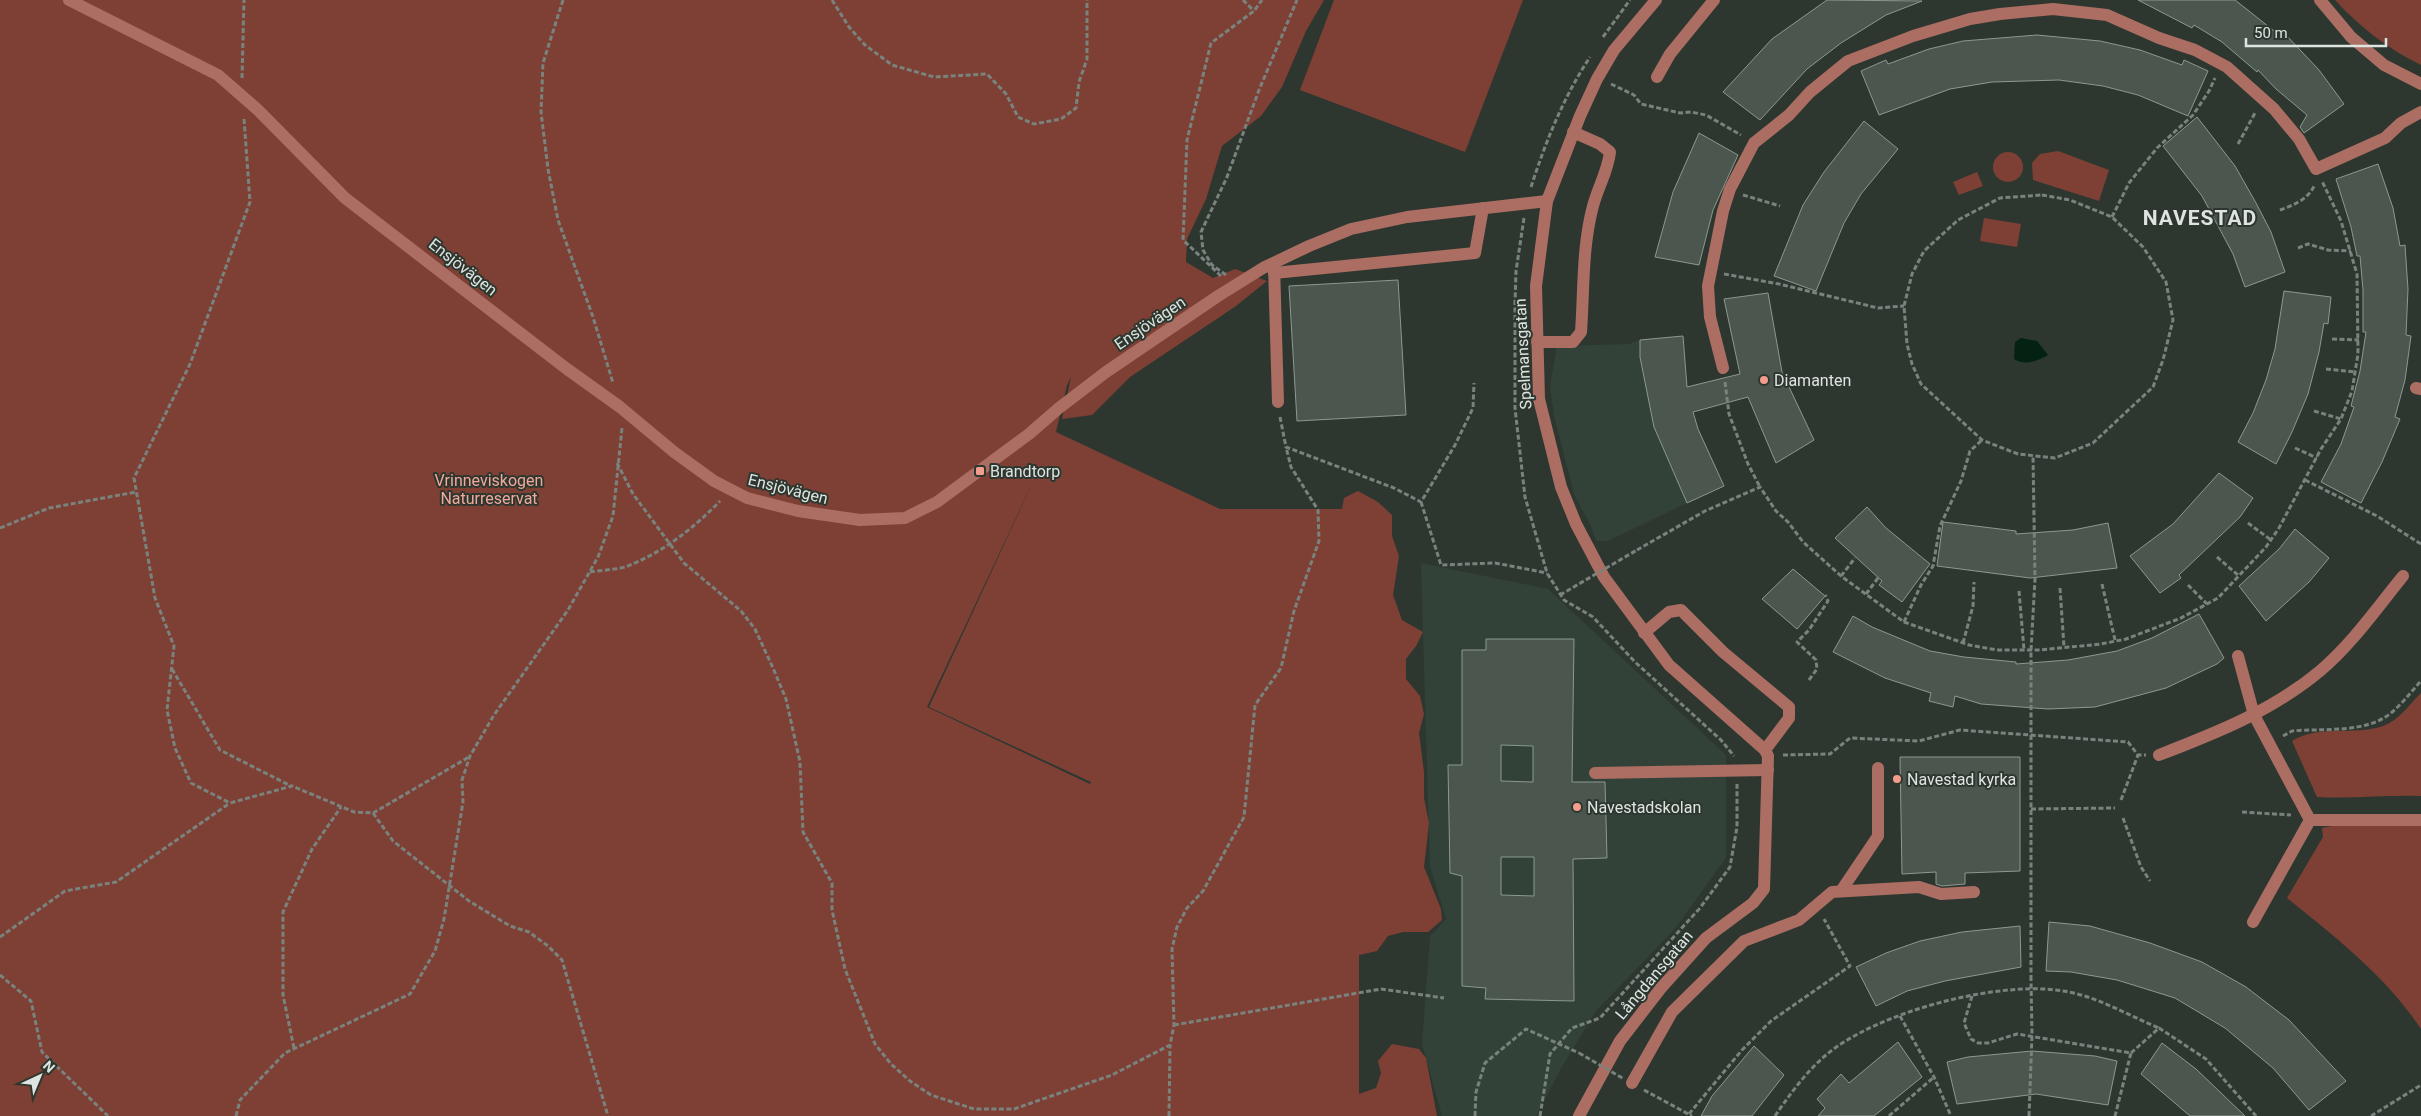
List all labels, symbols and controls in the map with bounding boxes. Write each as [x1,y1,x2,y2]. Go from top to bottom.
scale bar [2246,15,2386,47]
text: 50 m [2254,24,2288,42]
district label: NAVESTAD [2143,206,2257,230]
street label: Ensjövägen [425,234,501,300]
street label: Ensjövägen [1111,292,1189,354]
street label: Spelmansgatan [1511,298,1535,410]
place label: Diamanten [1774,371,1851,390]
marker: Diamanten [1758,374,1770,386]
place label: Brandtorp [990,462,1060,481]
marker: Brandtorp [974,465,986,477]
street label: Ensjövägen [746,470,830,508]
park label: Vrinneviskogen Naturreservat [435,471,543,508]
place label: Navestad kyrka [1907,770,2016,789]
marker: Navestad kyrka [1891,773,1903,785]
place label: Navestadskolan [1587,798,1701,817]
marker: Navestadskolan [1571,801,1583,813]
street label: Långdansgatan [1611,927,1697,1023]
north arrow [15,1051,65,1101]
text: N [40,1057,58,1076]

